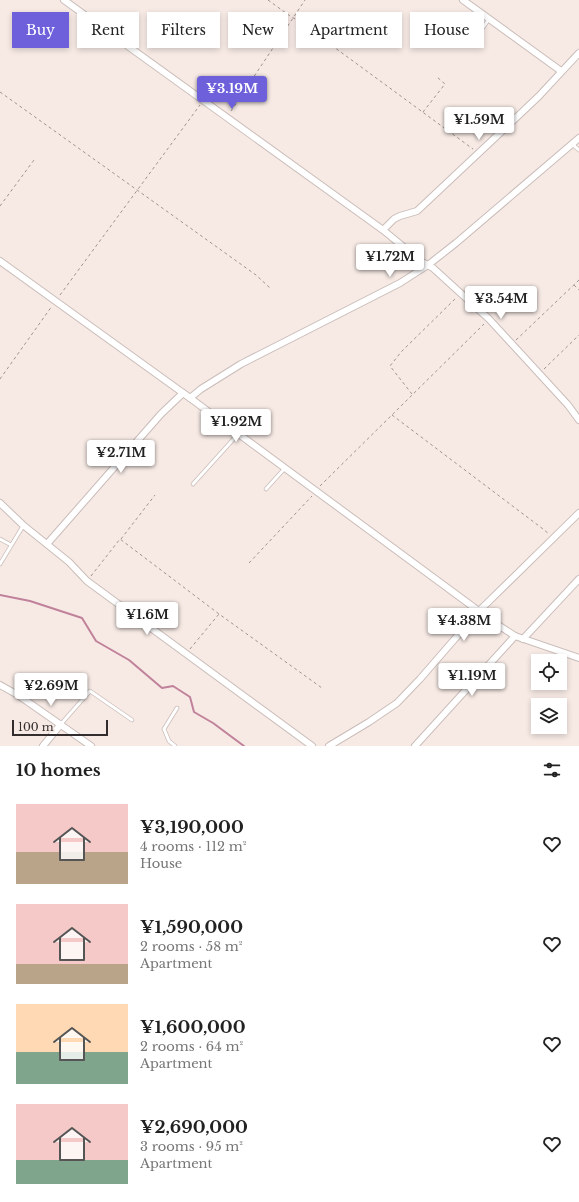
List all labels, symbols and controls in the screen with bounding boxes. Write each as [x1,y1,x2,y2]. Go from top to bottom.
chip: Buy [12,12,69,48]
chip: Rent [77,12,139,48]
chip: Filters [147,12,220,48]
chip: New [228,12,288,48]
chip: Apartment [296,12,402,48]
chip: House [410,12,484,48]
pin: ¥3.19M [199,76,265,110]
text: ¥3.19M [206,80,258,97]
pin: ¥1.59M [446,107,512,141]
text: ¥1.59M [453,111,505,128]
pin: ¥1.72M [357,244,423,278]
text: ¥1.72M [365,248,415,265]
pin: ¥3.54M [468,286,534,320]
text: ¥3.54M [474,290,528,307]
pin: ¥1.92M [203,409,269,443]
text: ¥1.92M [210,413,262,430]
pin: ¥2.71M [88,440,154,474]
text: ¥2.71M [96,444,146,461]
pin: ¥1.6M [119,602,175,636]
text: ¥1.6M [125,606,169,623]
pin: ¥4.38M [431,608,497,642]
text: ¥4.38M [437,612,491,629]
map controls [531,654,567,734]
button: locate [531,654,567,690]
pin: ¥1.19M [439,663,505,697]
text: ¥1.19M [447,667,497,684]
pin: ¥2.69M [18,673,84,707]
text: ¥2.69M [23,677,79,694]
button: layers [531,698,567,734]
scale bar [12,718,108,737]
text: 100 m [18,720,54,734]
icon: filters [541,759,563,781]
text: 10 homes [16,760,101,781]
text: ¥3,190,000 [140,817,244,838]
icon: home [48,820,96,868]
icon: heart [541,833,563,855]
text: 4 rooms · 112 m² [140,838,246,855]
text: House [140,855,182,872]
text: ¥1,590,000 [140,917,243,938]
icon: home [48,920,96,968]
icon: heart [541,933,563,955]
text: 2 rooms · 58 m² [140,938,242,955]
text: Apartment [140,955,212,972]
text: ¥1,600,000 [140,1017,246,1038]
icon: home [48,1020,96,1068]
icon: heart [541,1033,563,1055]
text: 2 rooms · 64 m² [140,1038,243,1055]
text: Apartment [140,1055,212,1072]
text: ¥2,690,000 [140,1117,248,1138]
icon: home [48,1120,96,1168]
icon: heart [541,1133,563,1155]
text: 3 rooms · 95 m² [140,1138,243,1155]
text: Apartment [140,1155,212,1172]

